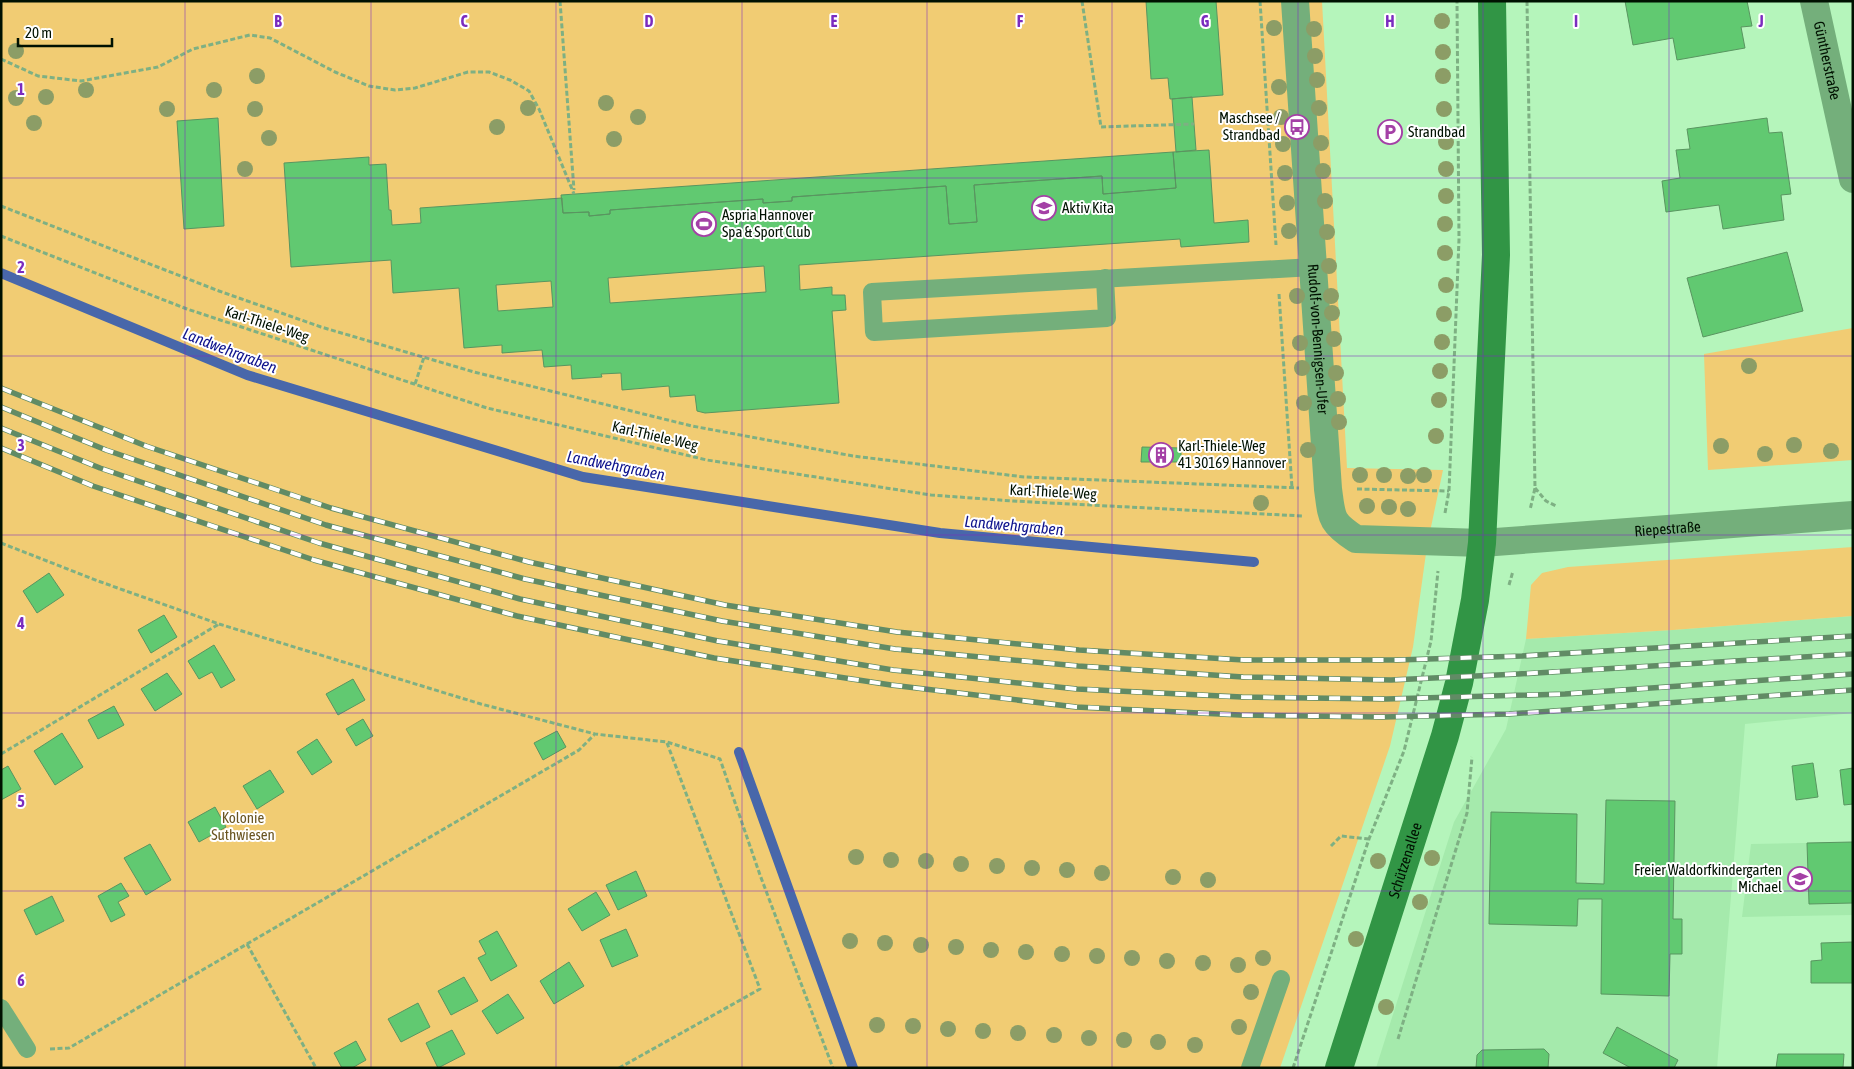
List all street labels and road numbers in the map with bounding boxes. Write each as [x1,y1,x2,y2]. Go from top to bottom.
street label: Güntherstraße [1811,20,1844,102]
street label: Rudolf-von-Bennigsen-Ufer [1305,263,1332,416]
street label: Karl-Thiele-Weg [223,302,312,345]
street label: Karl-Thiele-Weg [611,417,700,454]
street label: Karl-Thiele-Weg [1009,481,1098,502]
street label: Riepestraße [1634,518,1701,539]
street label: Schützenallee [1385,820,1425,900]

